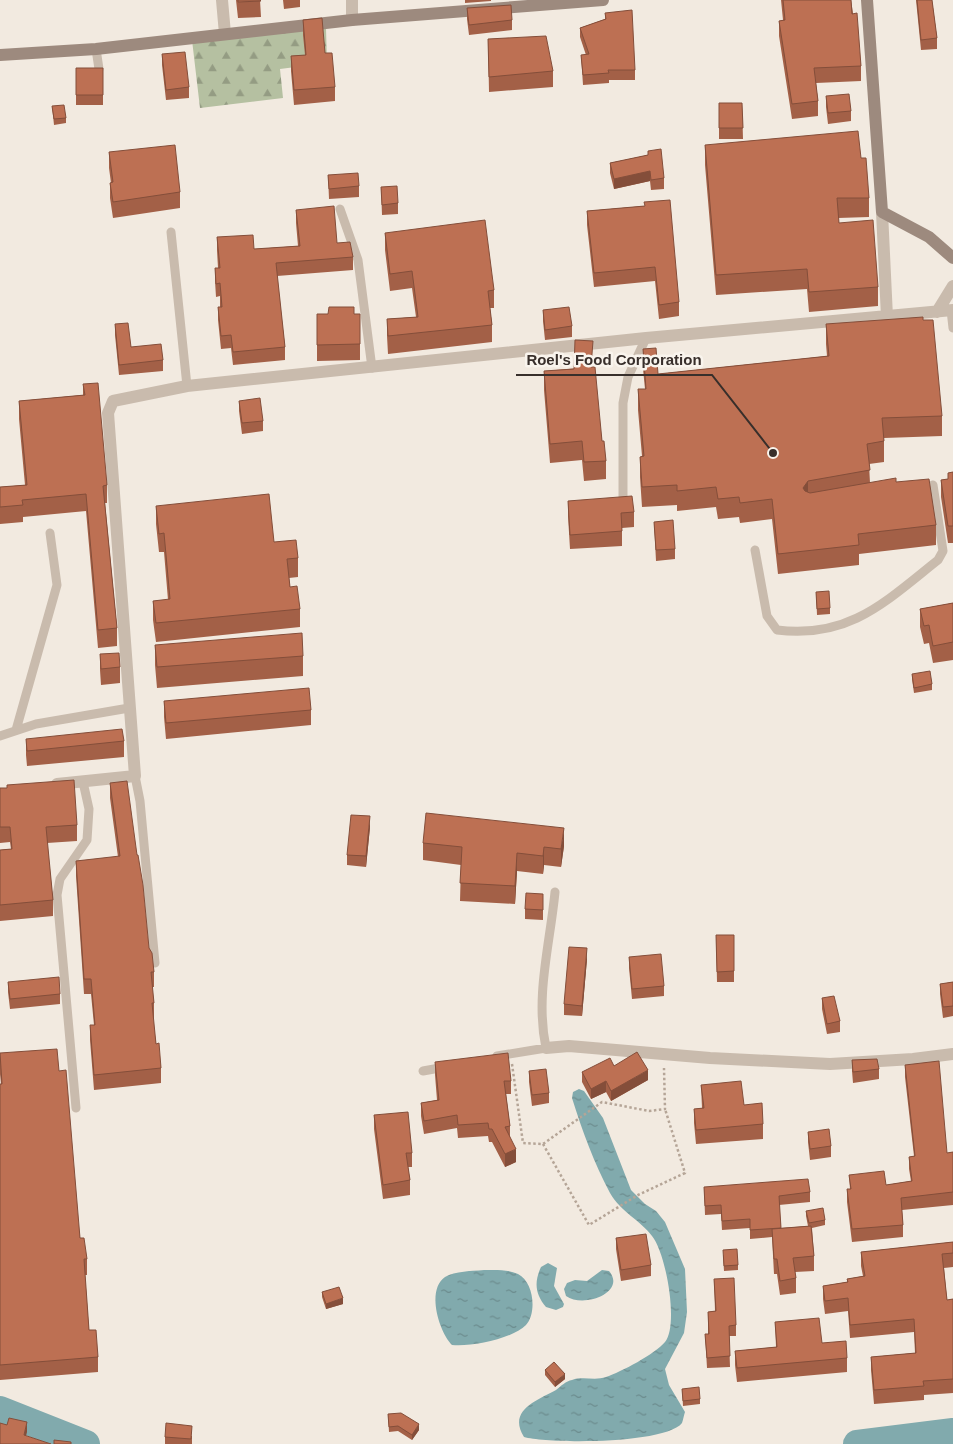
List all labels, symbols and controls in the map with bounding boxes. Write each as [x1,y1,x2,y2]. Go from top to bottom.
callout: Roel's Food Corporation [516,345,712,375]
text: Roel's Food Corporation [526,351,702,368]

